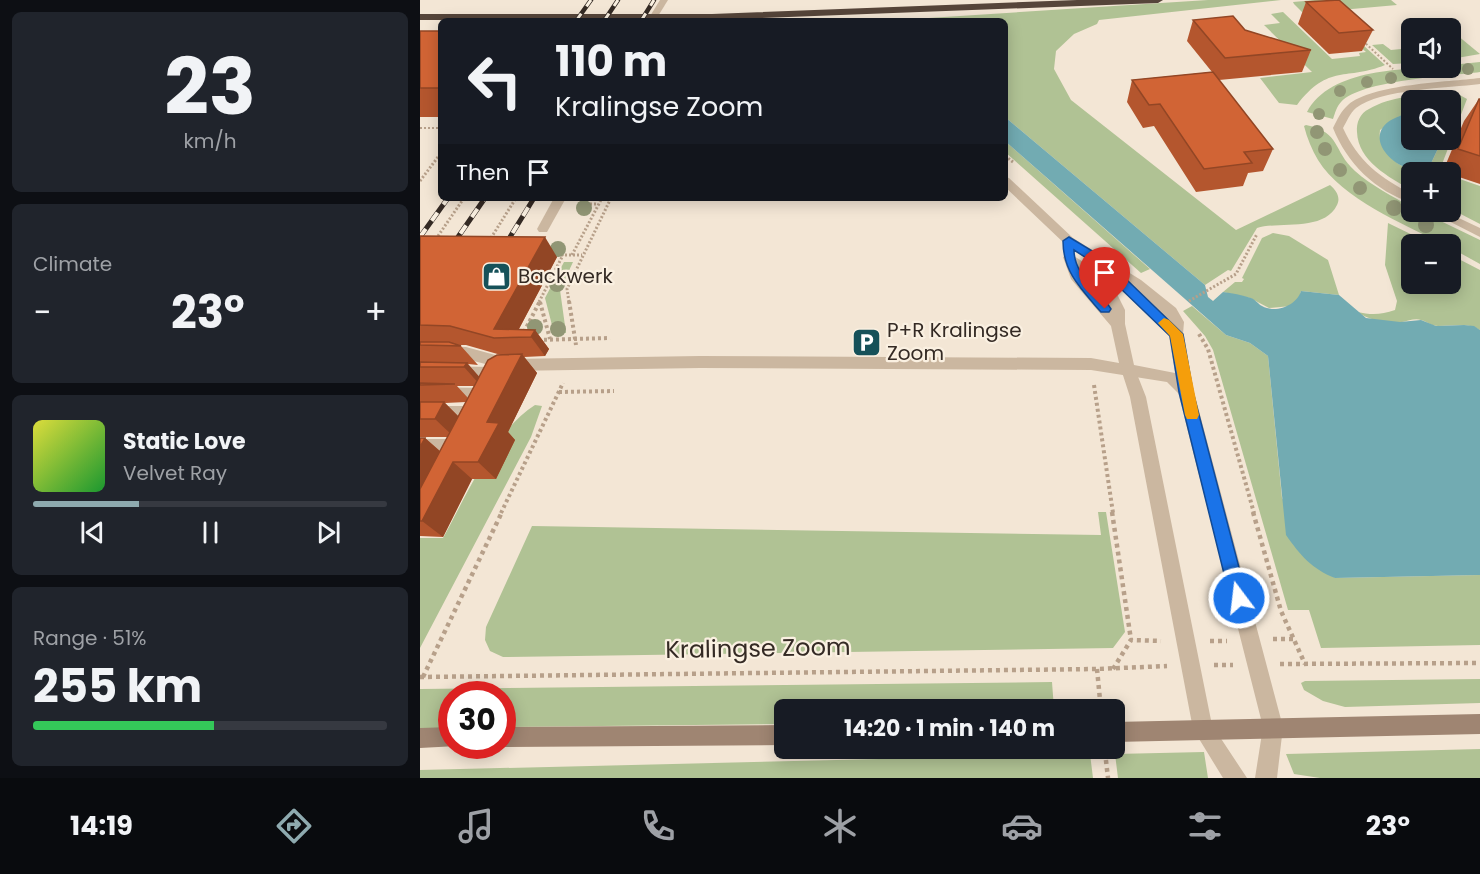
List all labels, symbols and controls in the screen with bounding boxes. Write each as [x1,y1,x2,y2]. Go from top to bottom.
map controls [1401,18,1461,294]
button: sound [1401,18,1461,78]
text: 23 [164,32,256,141]
text: 110 m [555,32,667,91]
icon: left [456,42,534,120]
text: Kralingse Zoom [555,88,763,125]
button: search [1401,90,1461,150]
text: km/h [183,127,237,155]
icon: arrive [522,156,555,189]
text: Then [456,157,510,188]
button: + [1401,162,1461,222]
button: − [1401,234,1461,294]
pin [1079,247,1130,309]
text: Climate [33,250,112,278]
icon: arrive [1088,256,1121,289]
shop icon: Backwerk [481,260,513,292]
place label: Backwerk [518,262,613,290]
text: 23° [171,281,245,344]
text: − [33,289,51,336]
text: + [364,289,387,336]
place label: P+R Kralingse Zoom [887,316,1022,367]
parking icon: P+R Kralingse Zoom [850,326,882,358]
text: Static Love [123,426,246,457]
text: Velvet Ray [123,459,227,487]
icon: previous [76,516,109,549]
icon: pause [194,516,227,549]
icon: next [312,516,345,549]
position arrow [1207,566,1271,630]
text: Range · 51% [33,624,146,652]
street label: Kralingse Zoom [665,630,851,666]
text: 255 km [33,655,202,718]
speed limit sign: 30 [438,681,516,759]
text: 14:20 · 1 min · 140 m [844,713,1055,744]
icon: directions [273,805,315,847]
icon: music [455,805,497,847]
icon: phone [637,805,679,847]
icon: climate [819,805,861,847]
icon: car [1001,805,1043,847]
icon: filters [1184,805,1226,847]
text: 14:19 [70,807,133,844]
text: 23° [1366,807,1410,844]

